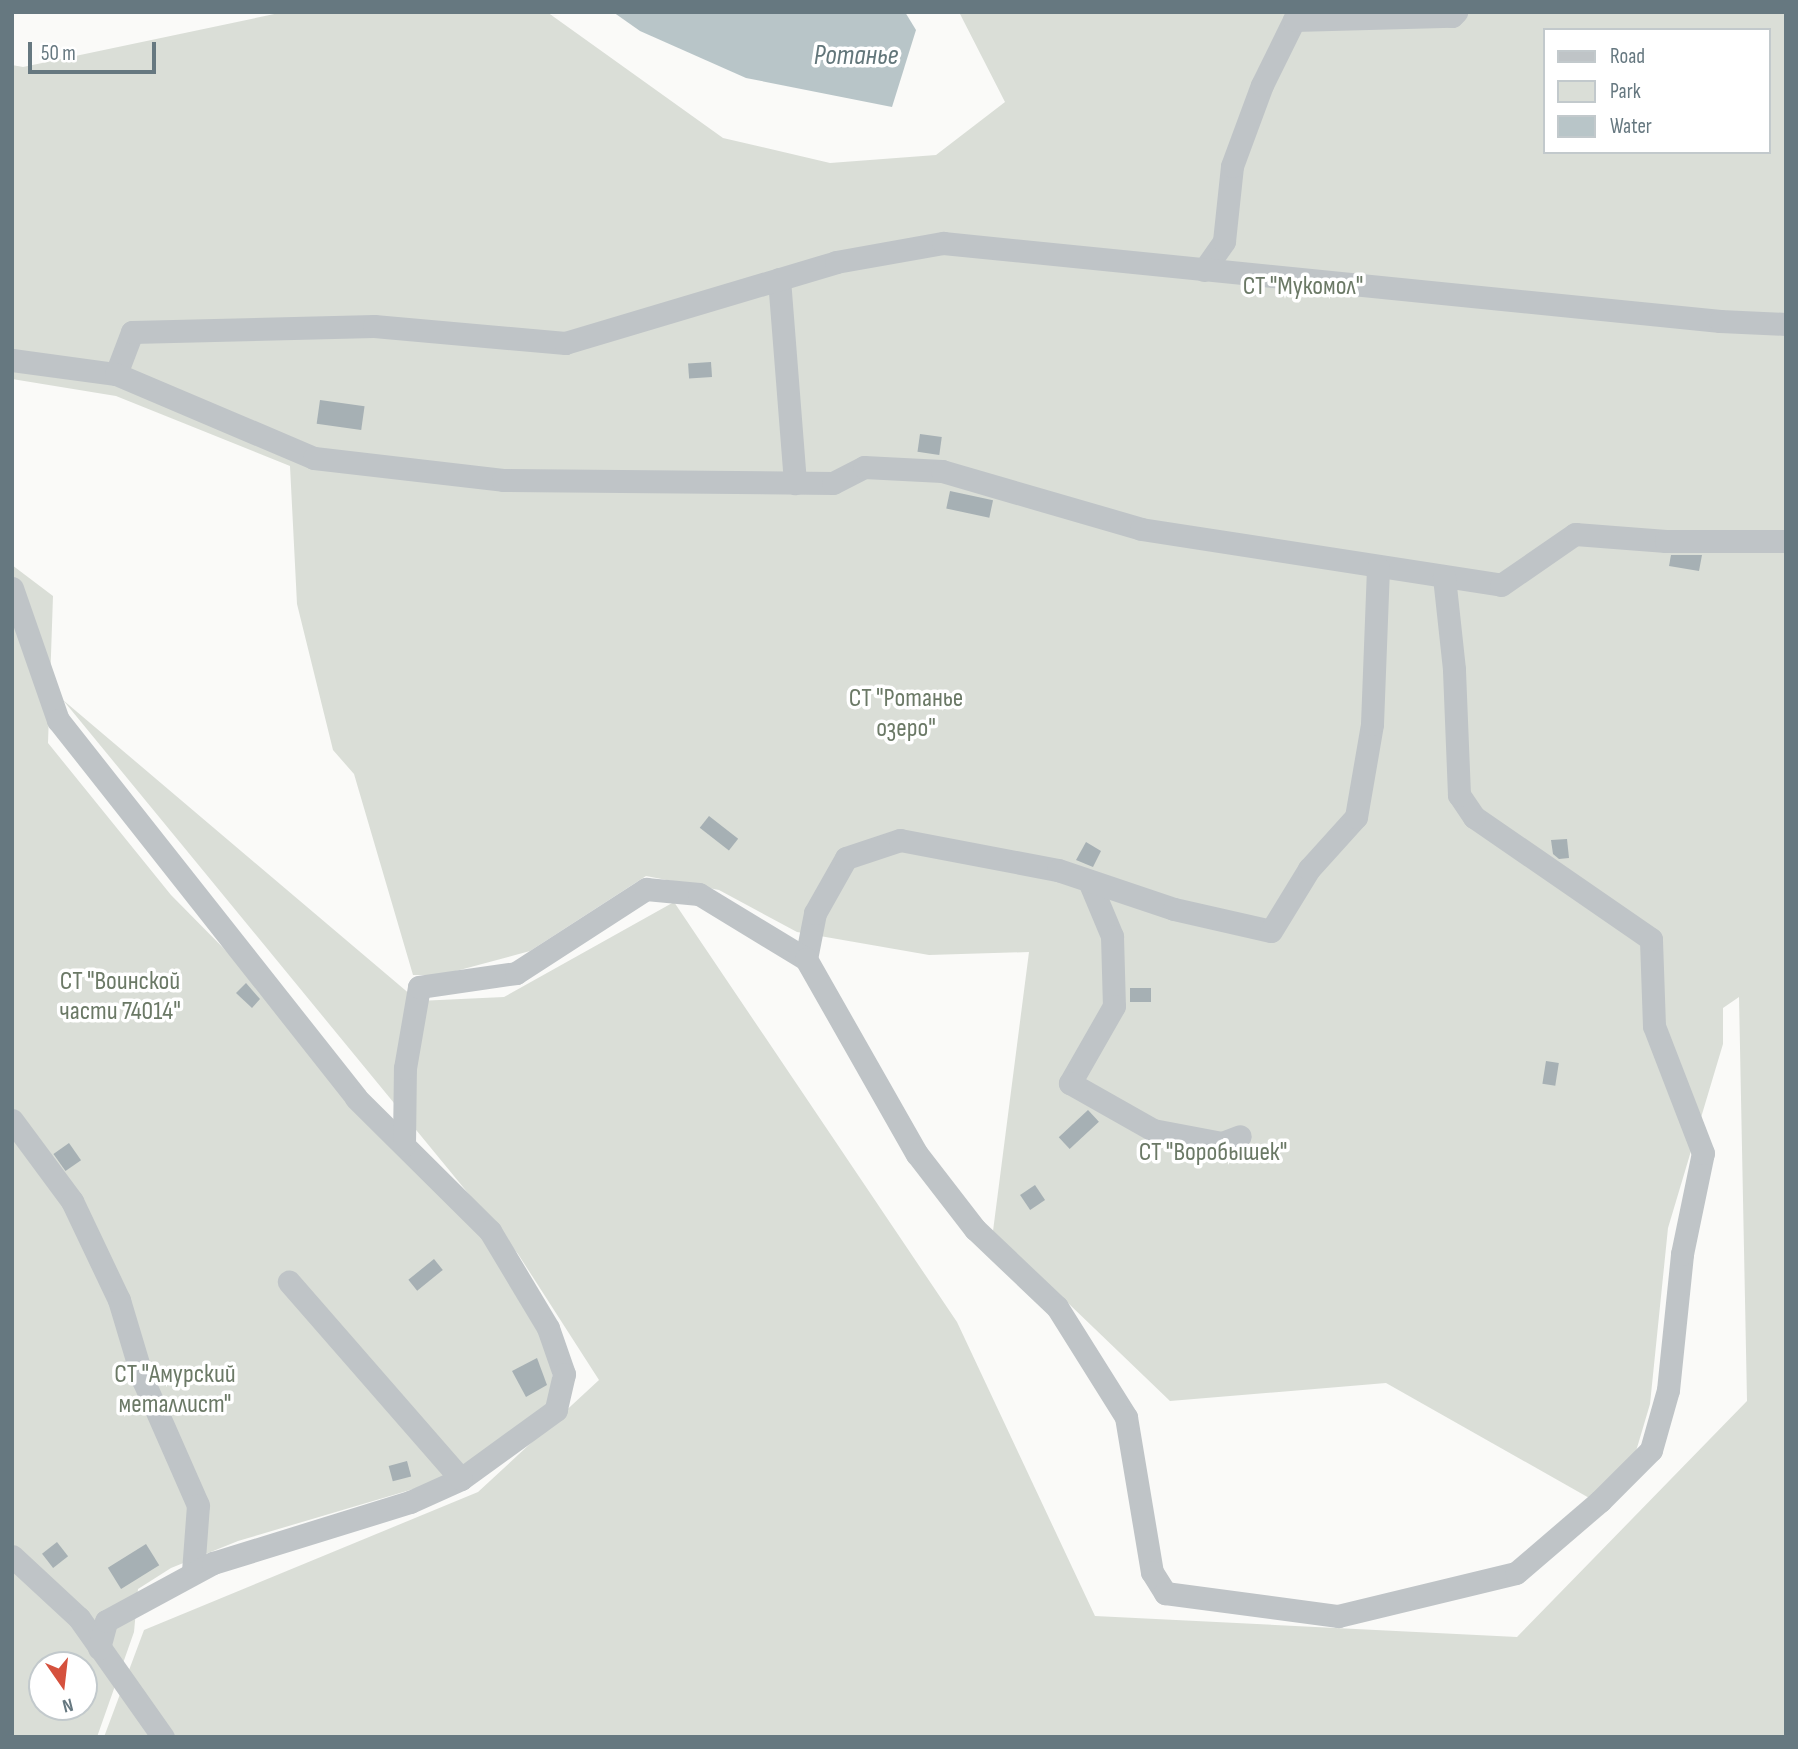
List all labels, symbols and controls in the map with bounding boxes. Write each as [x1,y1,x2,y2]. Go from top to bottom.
scale bar [32,28,159,72]
legend [1542,28,1770,154]
water label: Ротанье [814,39,898,73]
text: 50 m [41,41,76,66]
text: Road [1610,44,1645,69]
text: Park [1610,79,1641,104]
text: Water [1610,114,1652,139]
park label: СТ "Мукомол" [1243,271,1363,303]
park label: СТ "Ротанье озеро" [849,683,963,744]
park label: СТ "Воинской части 74014" [59,966,181,1028]
park label: СТ "Воробышек" [1139,1137,1287,1169]
park label: СТ "Амурский металлист" [114,1359,236,1420]
north arrow [28,1651,98,1721]
text: N [60,1693,75,1717]

